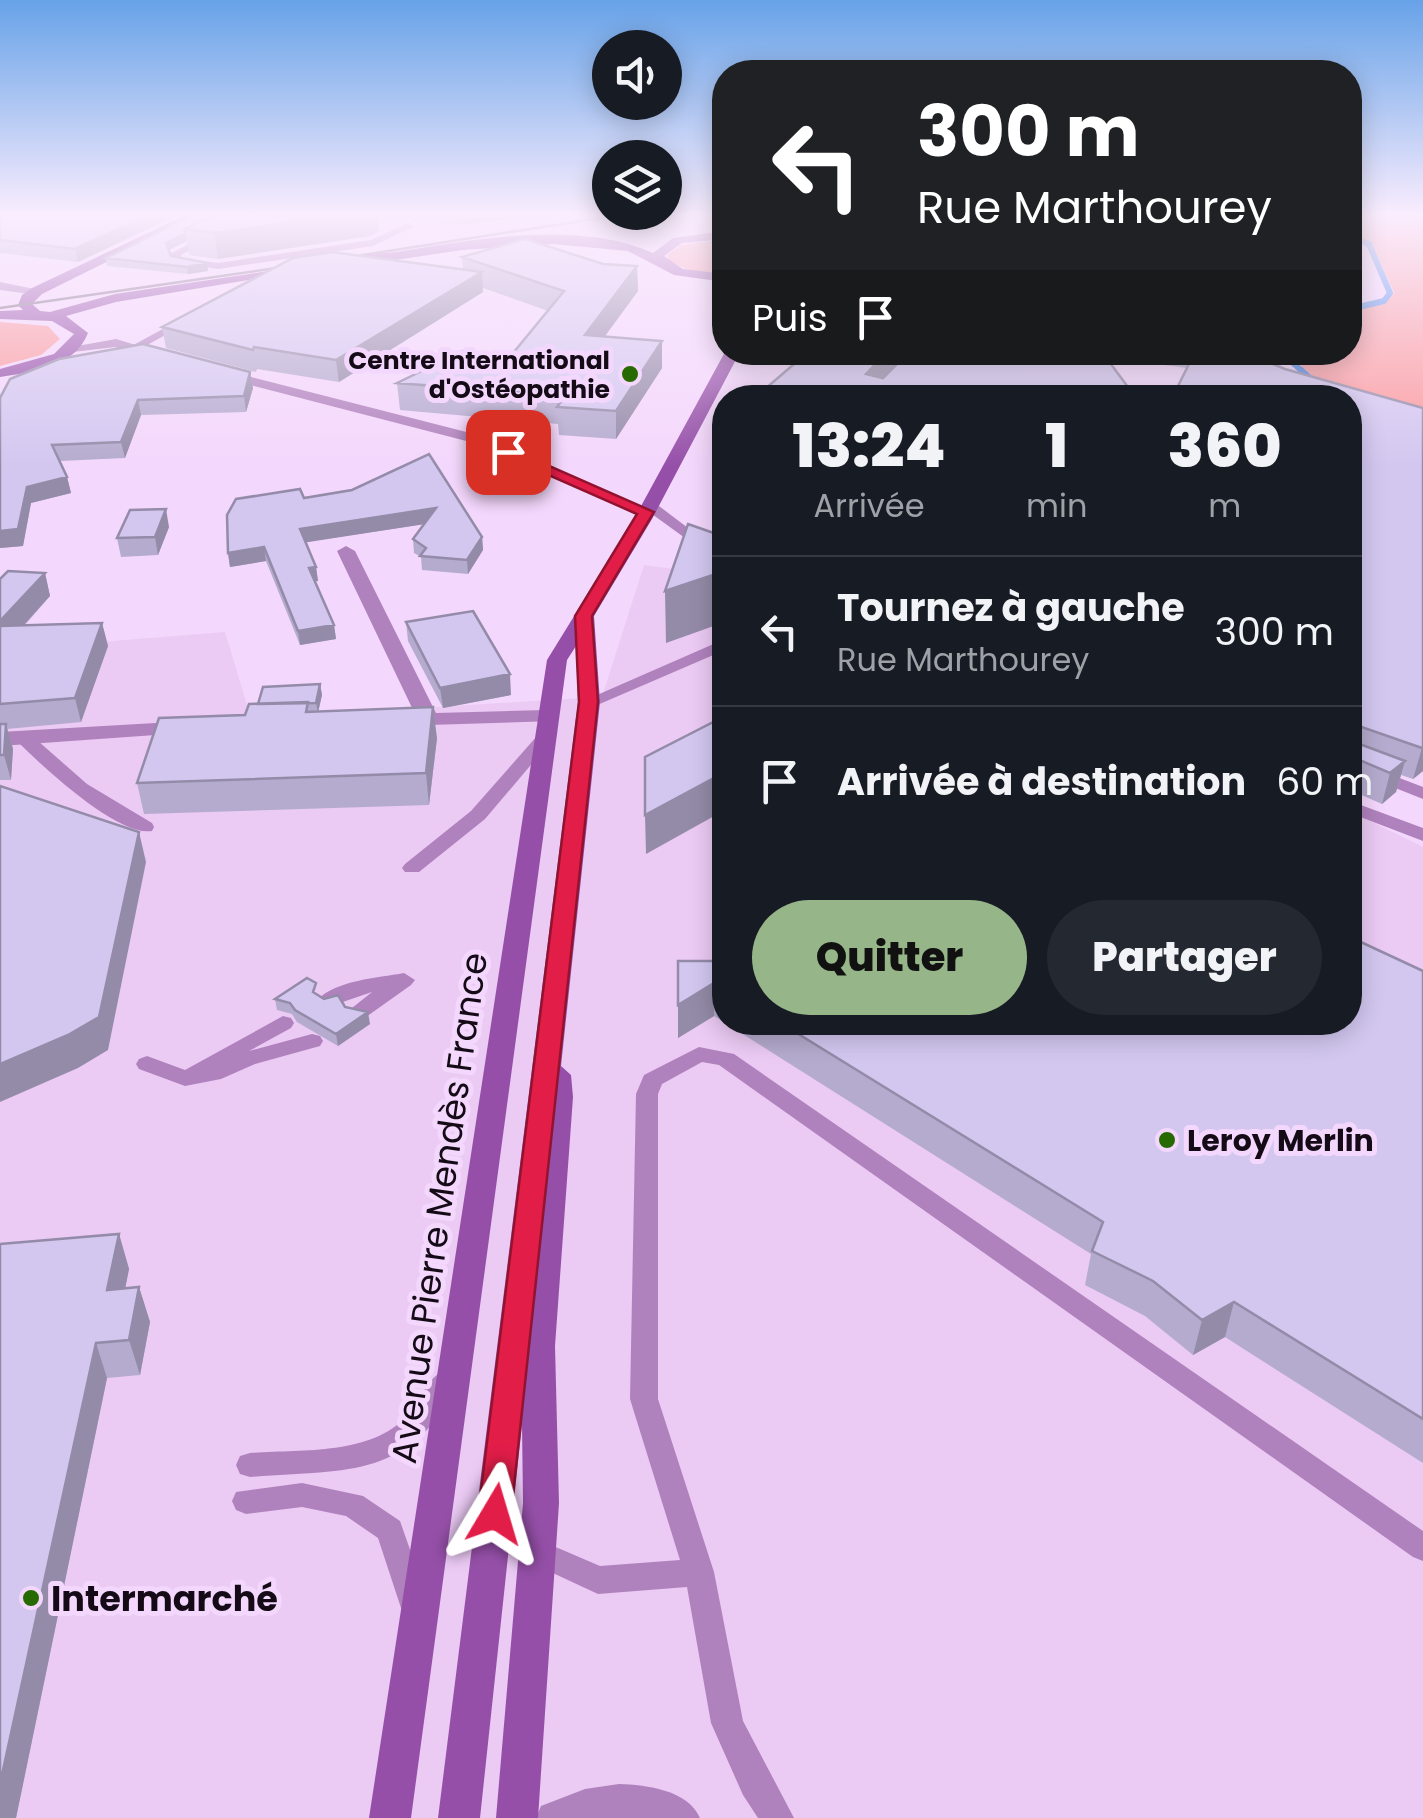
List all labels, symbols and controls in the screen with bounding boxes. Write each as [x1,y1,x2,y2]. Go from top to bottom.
map controls [592,30,682,230]
button: sound [592,30,682,120]
text: 300 m [917,82,1140,181]
icon: left [752,100,882,230]
button: layers [592,140,682,230]
text: Rue Marthourey [917,176,1272,239]
icon: arrive [848,290,903,345]
text: Puis [752,291,828,344]
place label: Centre International d'Ostéopathie [348,343,610,407]
marker: Centre International d'Ostéopathie [619,363,641,385]
text: 13:24 [792,404,946,488]
text: 1 [1045,404,1068,488]
text: 360 [1168,404,1282,488]
pin [466,410,551,495]
icon: arrive [481,425,536,480]
text: Arrivée [814,483,925,528]
text: min [1026,483,1087,528]
text: m [1208,483,1241,528]
text: Tournez à gauche [837,581,1185,634]
icon: left [752,604,807,659]
text: 300 m [1215,605,1334,658]
text: Rue Marthourey [837,637,1089,682]
icon: arrive [752,754,807,809]
text: Arrivée à destination [837,755,1246,808]
text: 60 m [1276,755,1373,808]
button: Quitter [752,900,1027,1015]
button: Partager [1047,900,1322,1015]
street label: Avenue Pierre Mendès France [379,949,499,1467]
place label: Leroy Merlin [1187,1119,1374,1162]
marker: Leroy Merlin [1156,1129,1178,1151]
position arrow [443,1462,547,1566]
place label: Intermarché [51,1574,278,1623]
marker: Intermarché [20,1587,42,1609]

